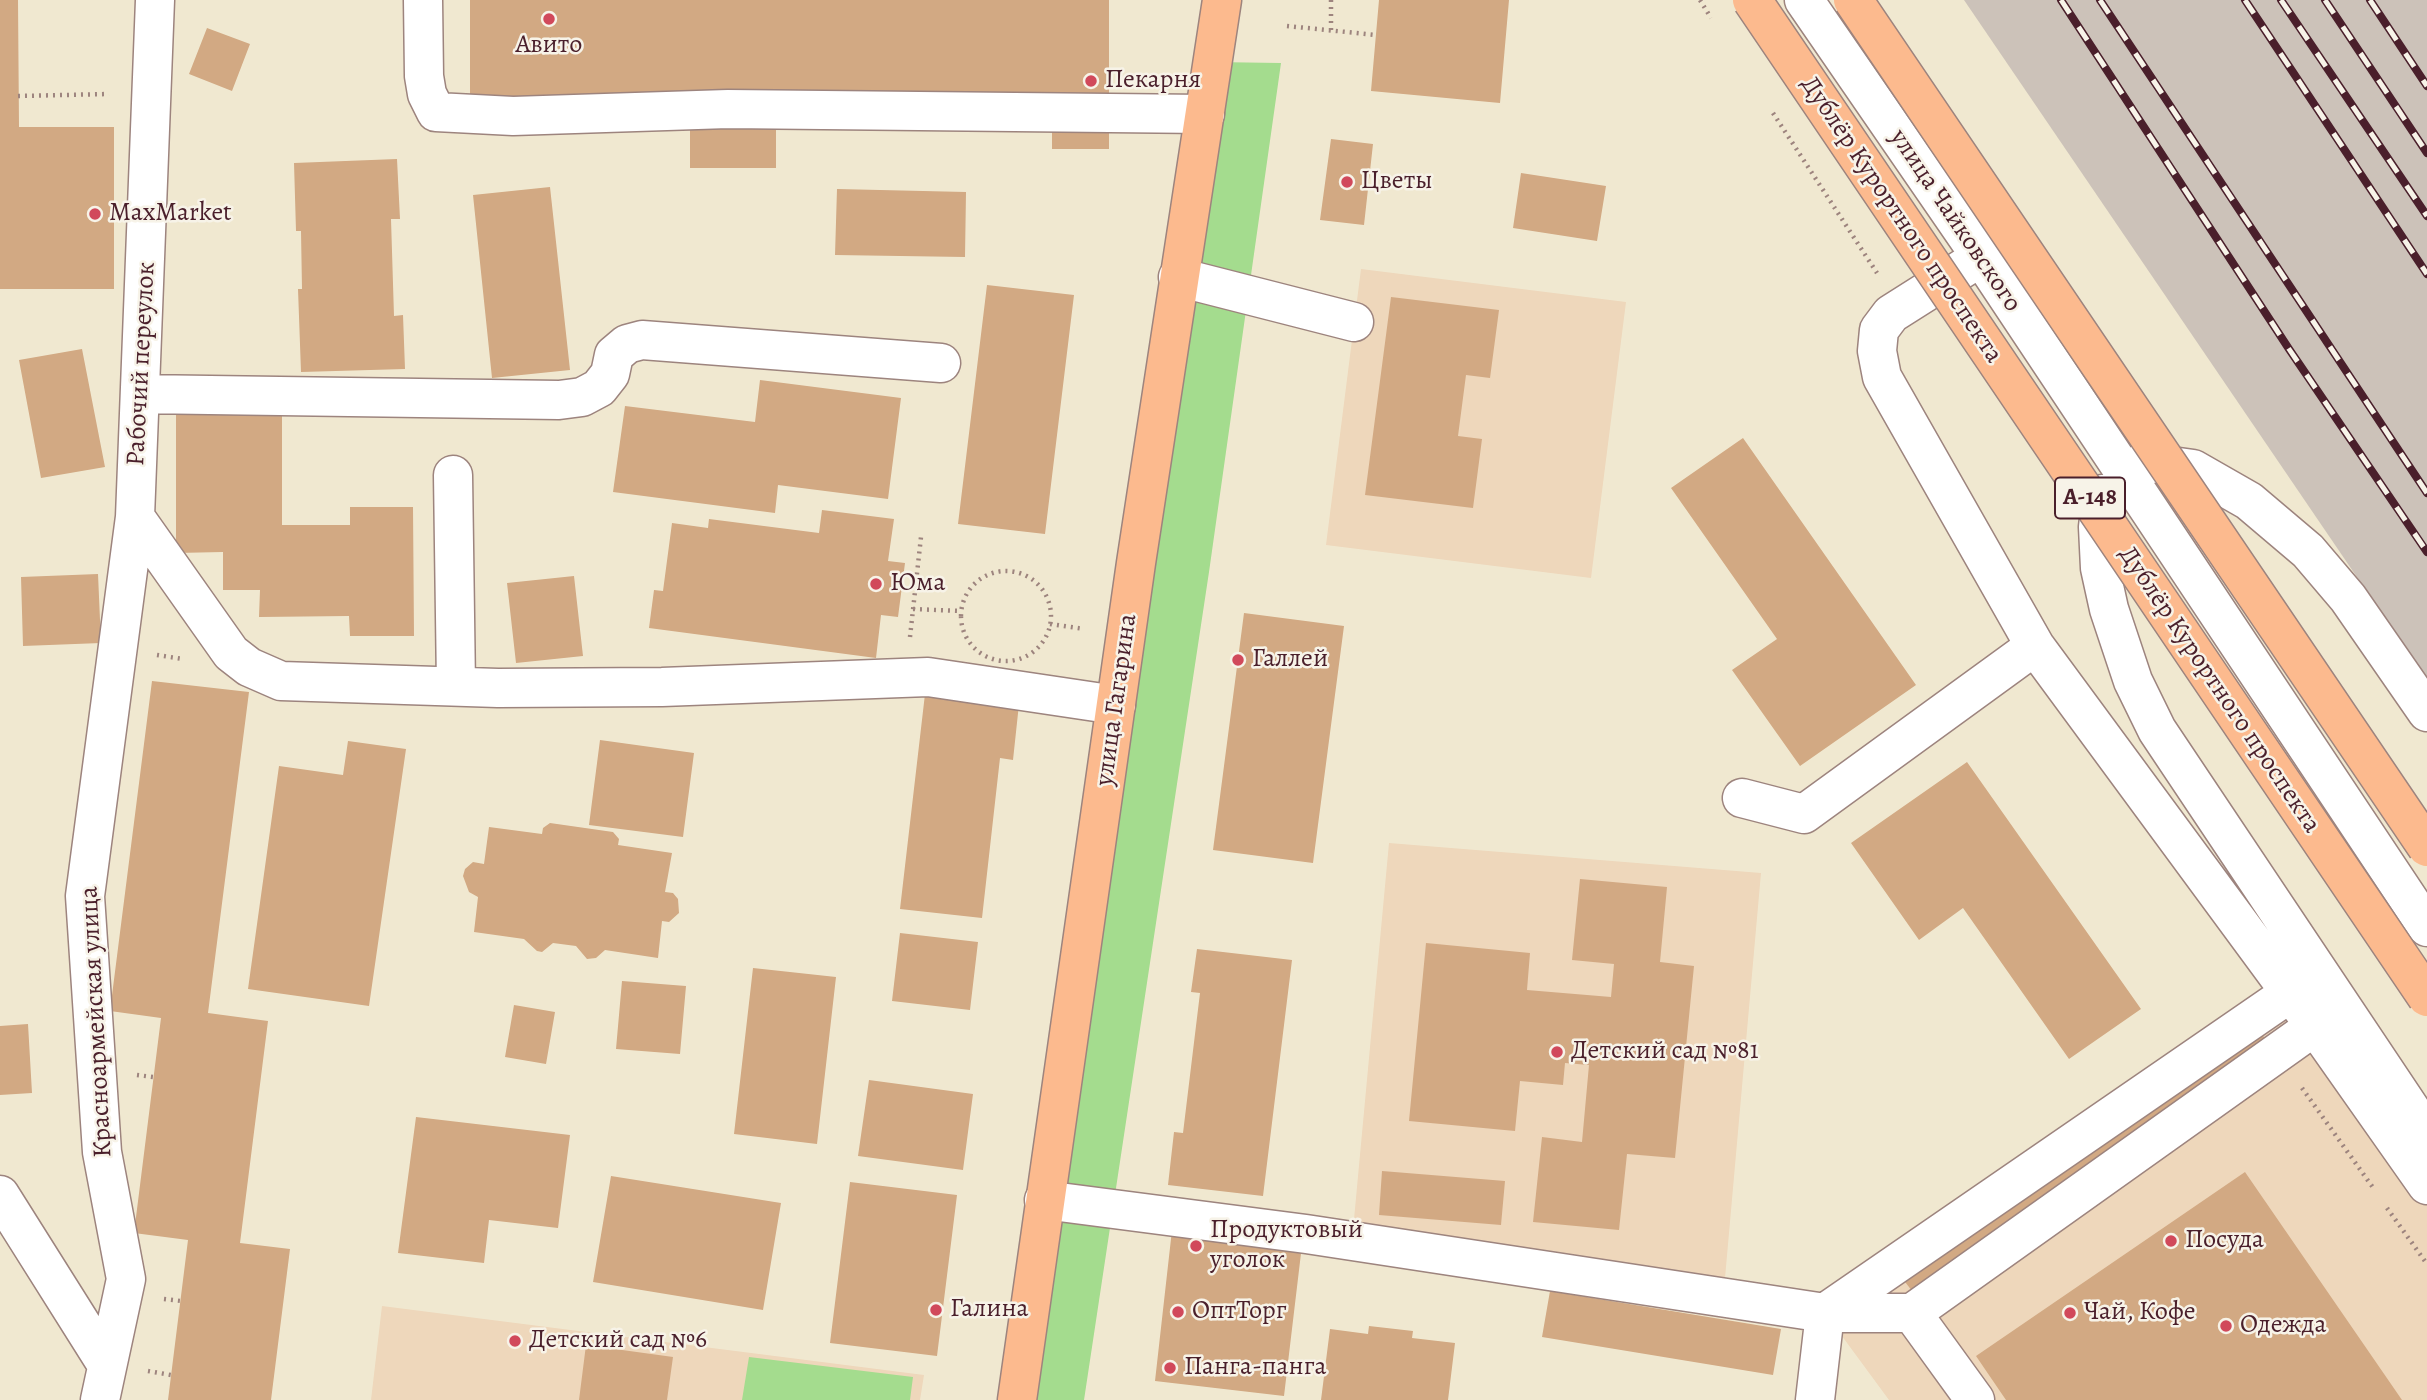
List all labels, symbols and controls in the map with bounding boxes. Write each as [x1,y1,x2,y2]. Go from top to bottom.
marker: Авито [541,11,557,27]
place label: Авито [516,30,582,62]
place label: Пекарня [1105,65,1201,97]
street label: Дублёр Курортного проспекта [1793,71,2009,369]
marker: Пекарня [1083,73,1099,89]
street label: улица Чайковского [1882,124,2028,318]
place label: Цветы [1361,166,1433,198]
marker: Цветы [1339,174,1355,190]
place label: MaxMarket [109,198,232,230]
marker: MaxMarket [87,206,103,222]
street label: Рабочий переулок [121,261,163,467]
road number: А-148 [2055,477,2125,518]
street label: Дублёр Курортного проспекта [2111,541,2327,839]
place label: Юма [890,568,945,600]
marker: Юма [868,576,884,592]
street label: улица Гагарина [1089,612,1145,788]
place label: Галлей [1252,644,1328,676]
marker: Галлей [1230,652,1246,668]
street label: Красноармейская улица [74,885,120,1159]
place label: Детский сад №81 [1571,1036,1759,1068]
marker: Детский сад №81 [1549,1044,1565,1060]
place label: Продуктовый уголок [1210,1215,1363,1276]
place label: Посуда [2185,1225,2264,1257]
marker: Посуда [2163,1233,2179,1249]
marker: Продуктовый уголок [1188,1238,1204,1254]
place label: Галина [950,1294,1029,1326]
place label: ОптТорг [1192,1296,1287,1328]
place label: Чай, Кофе [2084,1297,2196,1329]
marker: Галина [928,1302,944,1318]
marker: ОптТорг [1170,1304,1186,1320]
marker: Чай, Кофе [2062,1305,2078,1321]
place label: Одежда [2240,1310,2326,1342]
marker: Одежда [2218,1318,2234,1334]
place label: Детский сад №6 [529,1325,707,1357]
marker: Детский сад №6 [507,1333,523,1349]
place label: Панга-панга [1184,1352,1326,1384]
marker: Панга-панга [1162,1360,1178,1376]

